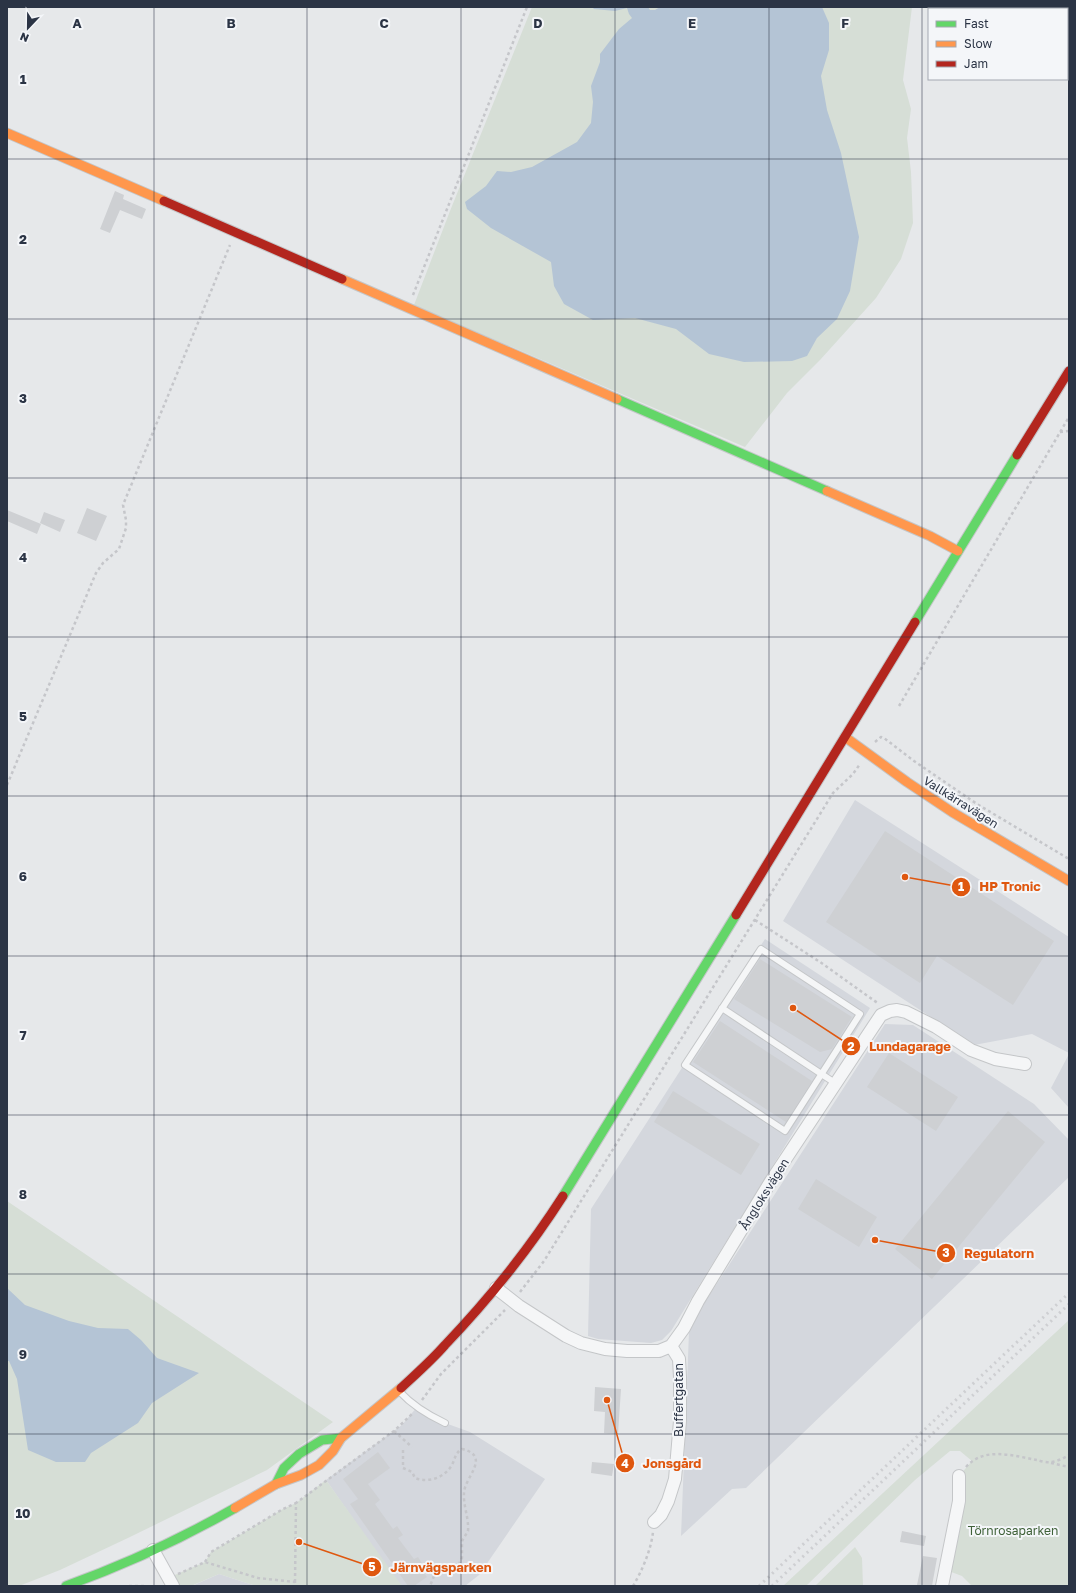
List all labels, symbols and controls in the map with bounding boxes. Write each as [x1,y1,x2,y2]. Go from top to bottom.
north arrow [8,8,48,48]
legend [928,8,1068,80]
text: A [72,15,82,31]
text: B [226,15,236,31]
text: C [379,15,389,31]
text: D [533,15,543,31]
text: E [688,15,696,31]
text: F [841,15,849,31]
text: Fast [964,16,989,31]
text: N [18,30,30,45]
text: Slow [964,36,992,51]
text: Jam [964,56,988,71]
text: 1 [20,71,27,87]
text: 2 [19,231,27,247]
text: 3 [19,390,27,406]
text: 4 [19,549,27,565]
text: 5 [19,708,27,724]
street label: Vallkärravägen [921,773,1001,831]
text: 6 [19,868,27,884]
callout: HP Tronic [951,874,1049,899]
text: HP Tronic [979,878,1041,894]
text: 1 [958,879,964,894]
text: 7 [19,1027,27,1043]
callout: Lundagarage [841,1034,959,1059]
text: Lundagarage [869,1038,951,1054]
text: 2 [847,1039,855,1054]
street label: Ångloksvägen [736,1155,792,1233]
text: 8 [19,1186,27,1202]
callout: Regulatorn [936,1241,1042,1266]
text: 3 [942,1245,950,1260]
text: Regulatorn [964,1245,1034,1261]
text: 9 [19,1346,27,1362]
street label: Buffertgatan [671,1363,686,1437]
callout: Jonsgård [615,1451,709,1476]
text: Jonsgård [643,1455,701,1471]
text: 4 [621,1456,629,1471]
text: 10 [15,1505,31,1521]
park label: Törnrosaparken [968,1523,1058,1538]
callout: Järnvägsparken [362,1555,499,1580]
text: 5 [368,1559,376,1574]
text: Järnvägsparken [390,1559,492,1575]

